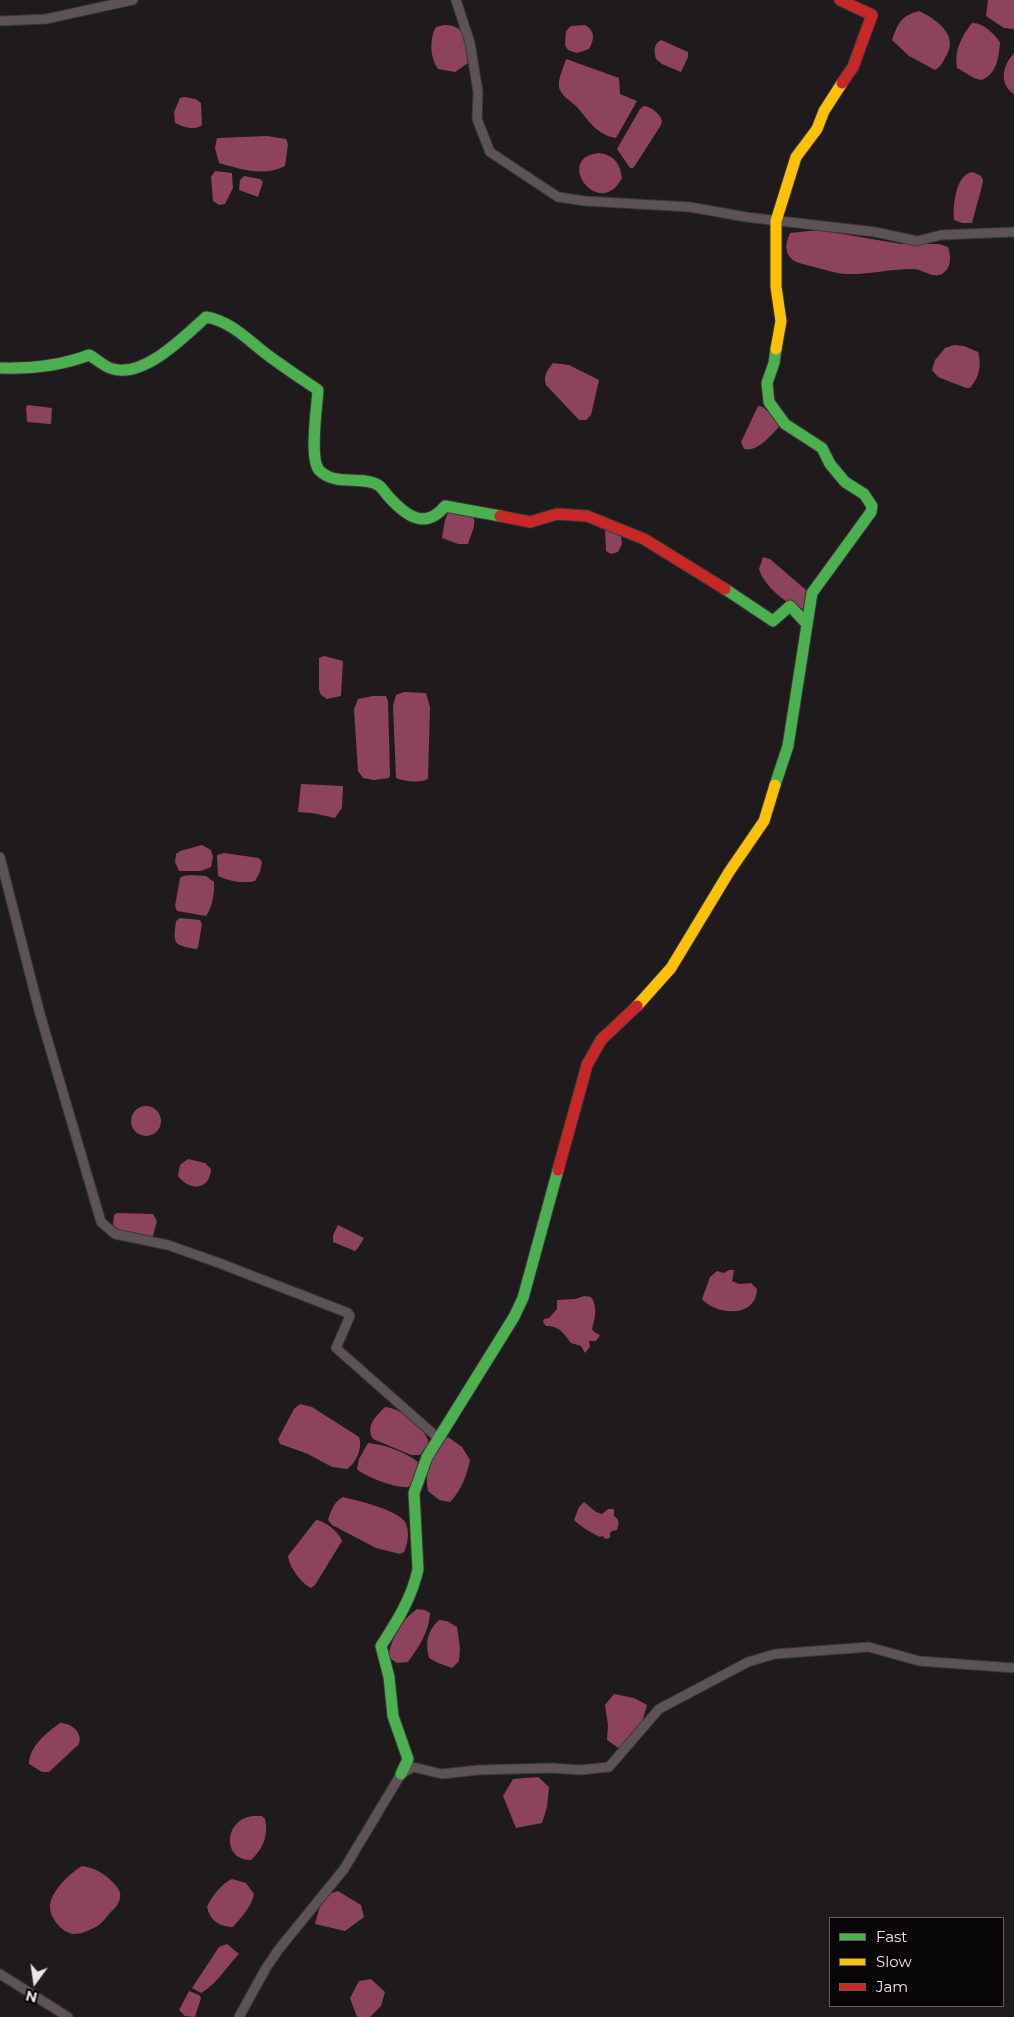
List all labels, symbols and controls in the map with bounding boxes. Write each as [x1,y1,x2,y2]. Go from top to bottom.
legend [829,1917,1004,2007]
text: Fast [876,1927,907,1946]
text: Slow [876,1952,912,1971]
north arrow [10,1957,60,2007]
text: Jam [876,1977,908,1996]
text: N [24,1986,39,2007]

